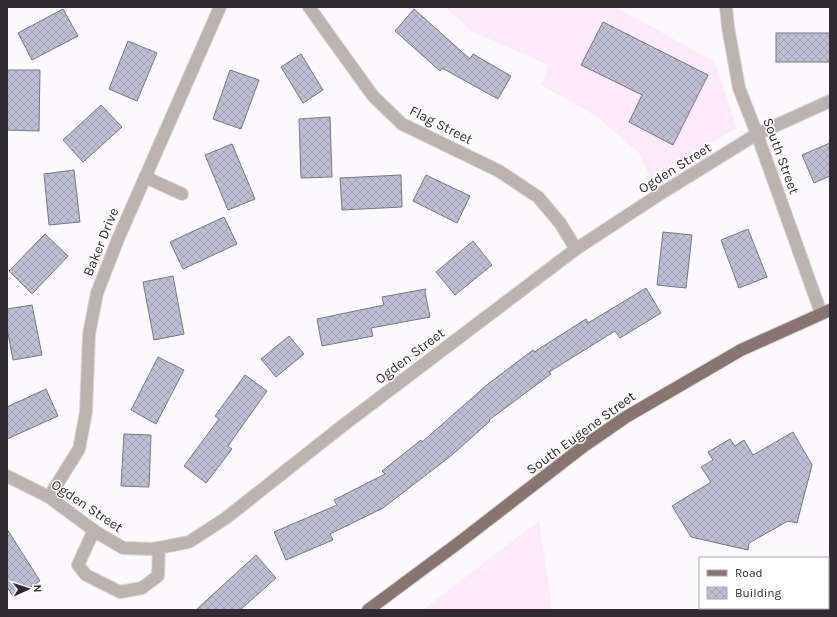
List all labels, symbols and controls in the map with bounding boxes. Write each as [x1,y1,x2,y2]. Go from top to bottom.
street label: Flag Street [407,102,475,148]
street label: South Street [759,115,803,197]
street label: Ogden Street [635,139,715,197]
street label: Baker Drive [80,205,122,279]
street label: Ogden Street [372,324,448,388]
street label: South Eugene Street [523,388,639,478]
street label: Ogden Street [48,476,126,536]
legend [699,557,829,609]
text: Road [735,566,763,580]
north arrow [8,569,48,609]
text: N [31,584,44,593]
text: Building [735,586,782,600]

